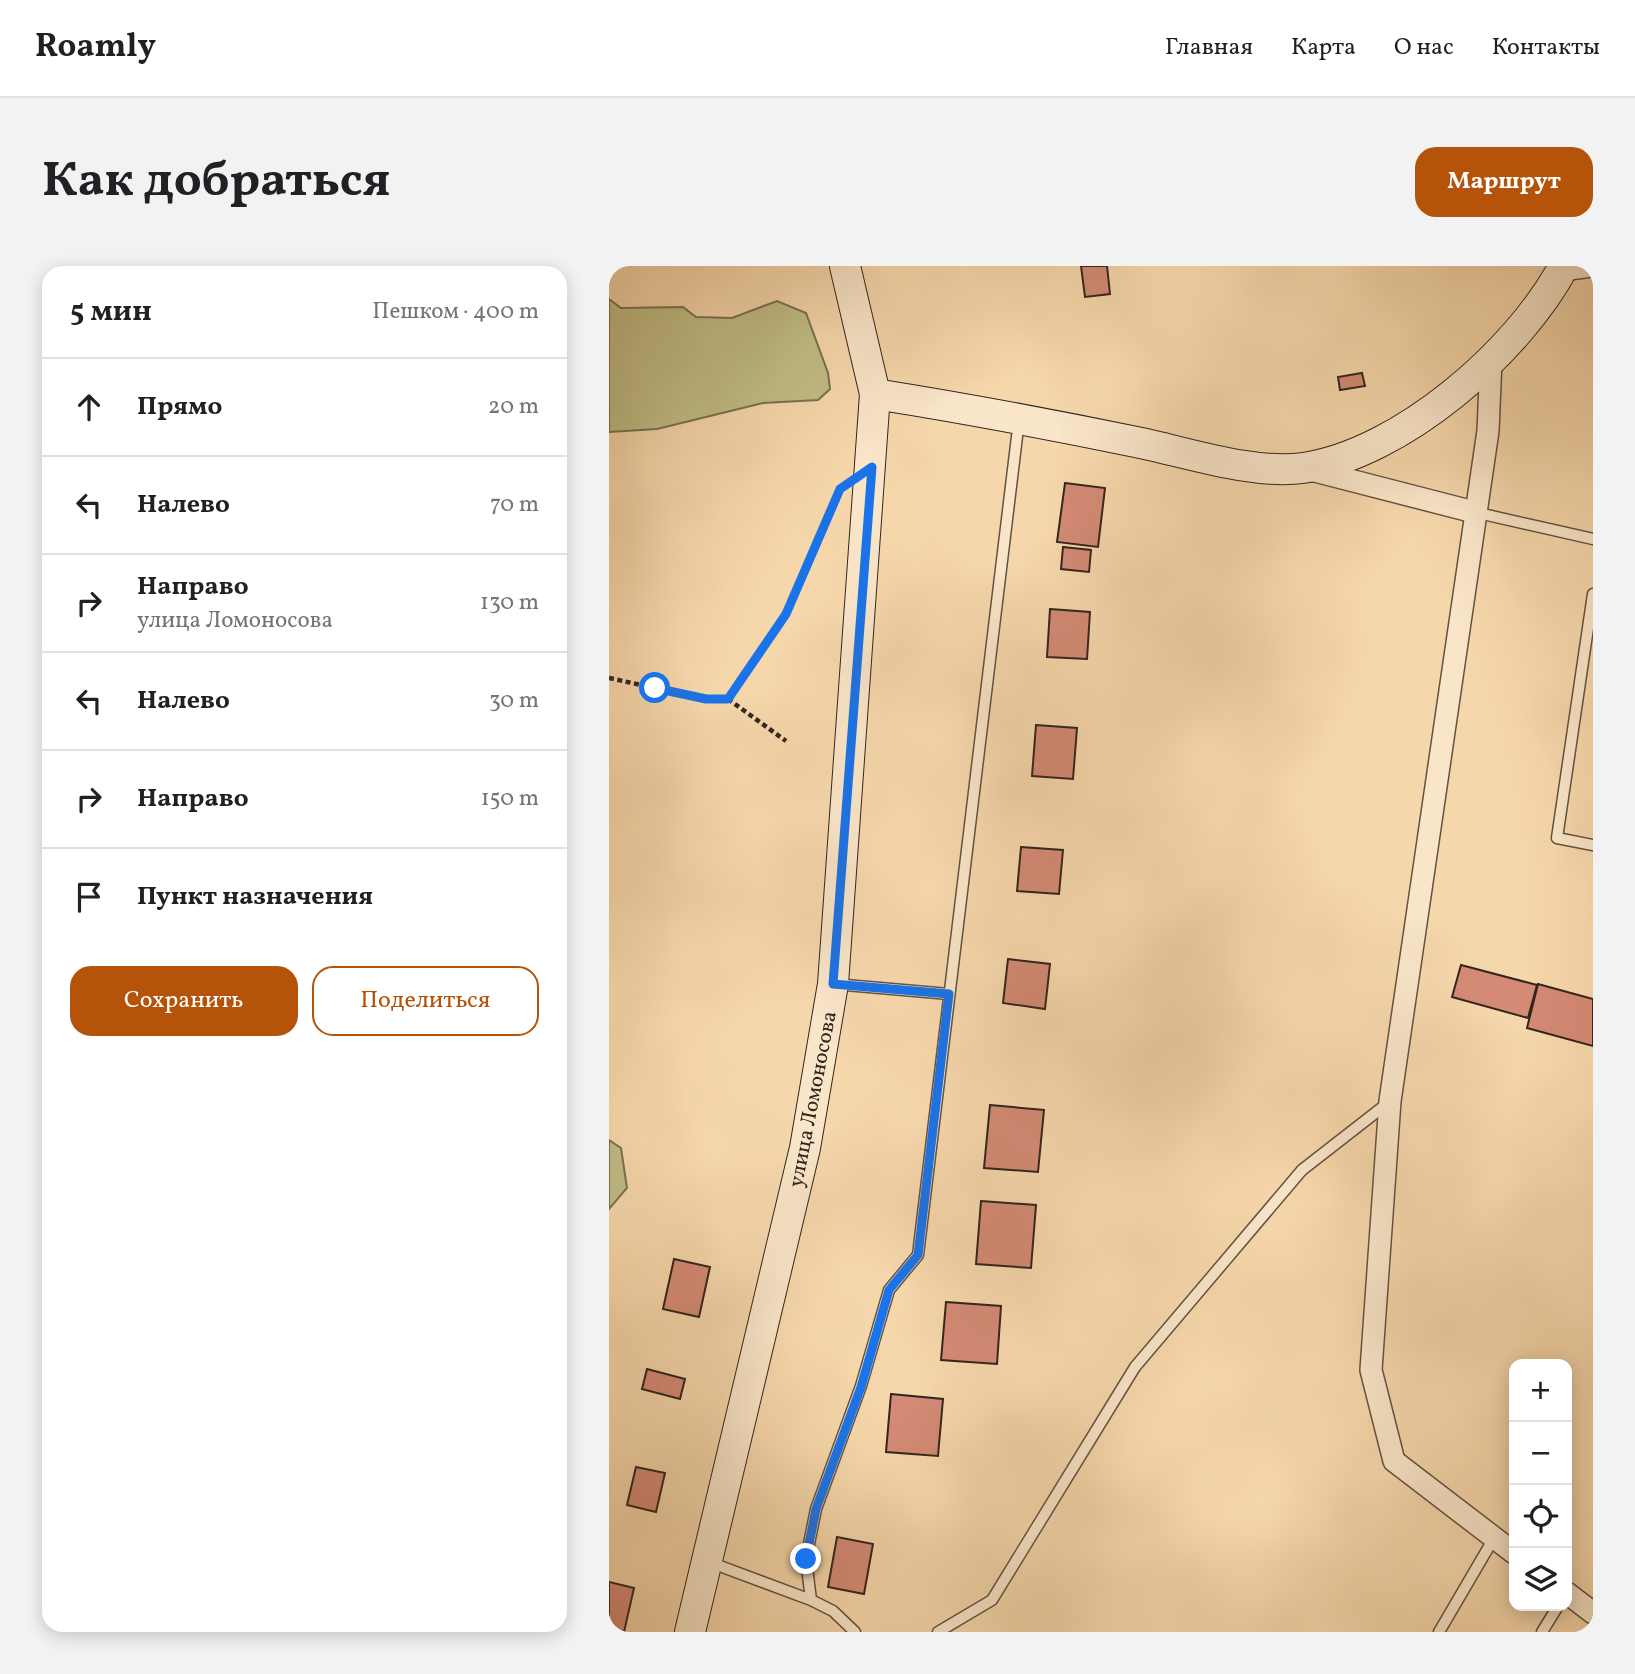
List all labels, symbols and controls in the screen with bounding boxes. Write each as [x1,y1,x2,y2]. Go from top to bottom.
text: Roamly [35,25,156,71]
text: Главная [1165,31,1253,65]
text: Карта [1291,31,1356,65]
text: О нас [1394,31,1454,65]
text: Контакты [1492,31,1600,65]
button: Маршрут [1415,147,1593,217]
text: Как добраться [42,148,390,217]
text: 5 мин [70,291,152,333]
text: Пешком · 400 m [372,296,539,328]
icon: ahead [70,388,108,426]
text: Прямо [137,389,222,425]
text: 20 m [488,391,539,423]
icon: left [70,486,108,524]
text: Налево [137,487,230,523]
text: 70 m [490,489,539,521]
text: Направо [137,569,249,605]
icon: right [70,584,108,622]
text: 130 m [480,587,539,619]
text: улица Ломоносова [137,605,333,637]
route start [639,672,670,703]
icon: left [70,682,108,720]
text: Налево [137,683,230,719]
text: 30 m [489,685,539,717]
icon: right [70,780,108,818]
text: Направо [137,781,249,817]
text: 150 m [481,783,539,815]
icon: arrive [70,878,108,916]
text: Пункт назначения [137,879,373,915]
button: Сохранить [70,966,298,1036]
button: Поделиться [312,966,539,1036]
street label: улица Ломоносова [782,1009,845,1190]
map controls [1509,1359,1572,1611]
button: + [1509,1359,1572,1422]
button: − [1509,1422,1572,1485]
button: locate [1509,1485,1572,1548]
route end [790,1543,821,1574]
button: layers [1509,1548,1572,1611]

